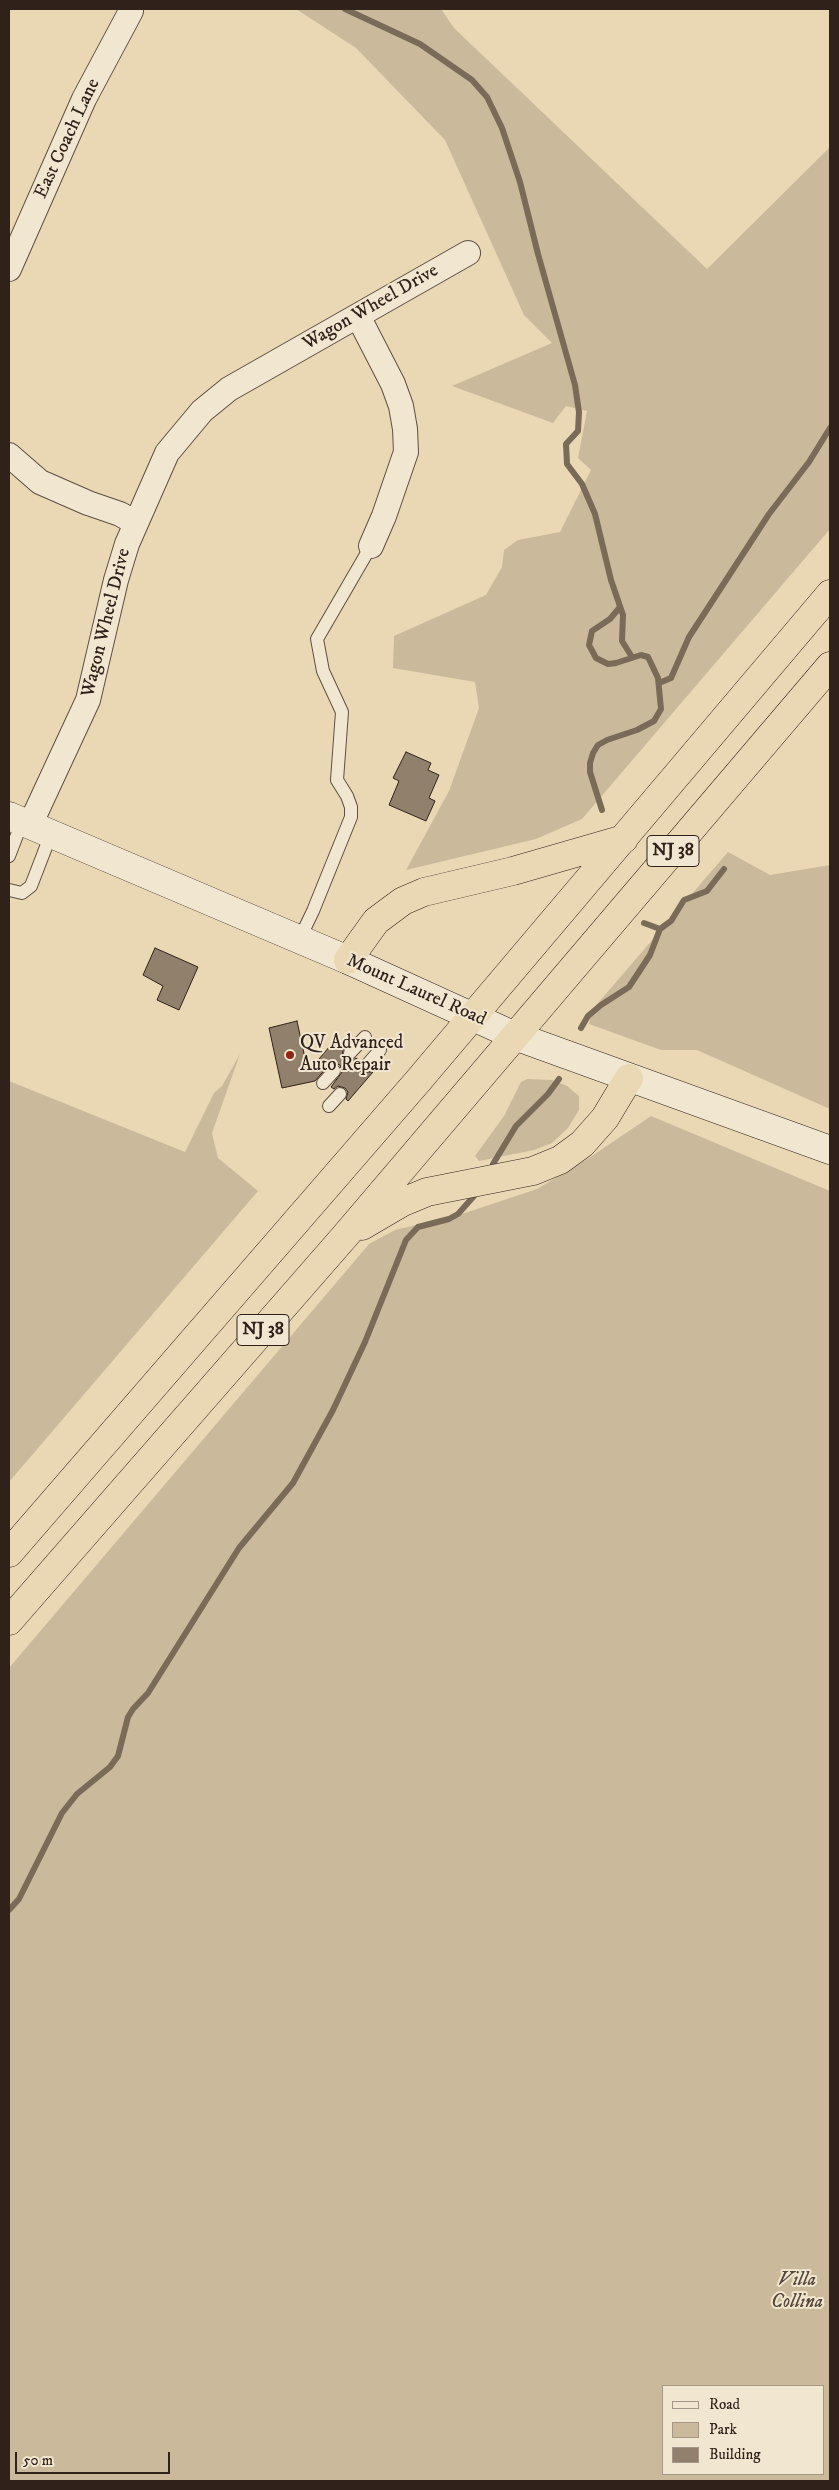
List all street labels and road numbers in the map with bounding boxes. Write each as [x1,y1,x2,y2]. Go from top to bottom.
street label: East Coach Lane [30,75,106,203]
street label: Wagon Wheel Drive [299,260,443,356]
street label: Wagon Wheel Drive [77,546,137,700]
road number: NJ 38 [647,836,699,866]
street label: Mount Laurel Road [343,950,489,1032]
road number: NJ 38 [237,1314,289,1346]

